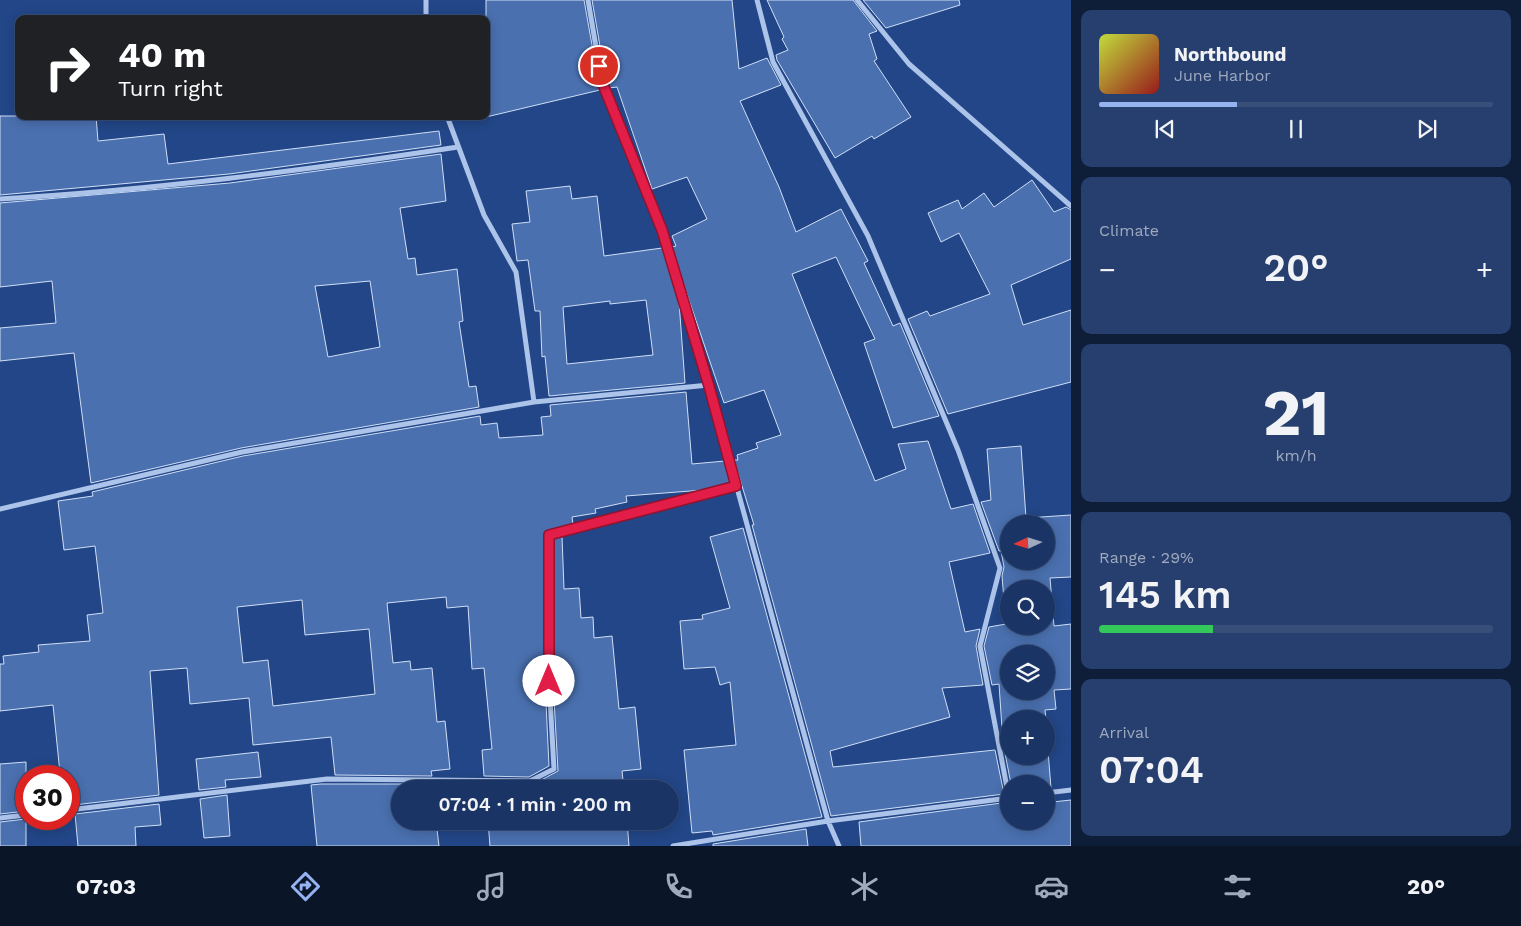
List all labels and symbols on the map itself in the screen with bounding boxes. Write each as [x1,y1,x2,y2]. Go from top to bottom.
pin [578,45,620,87]
north arrow [1000,515,1055,570]
position arrow [522,654,574,706]
speed limit sign: 30 [15,765,80,830]

